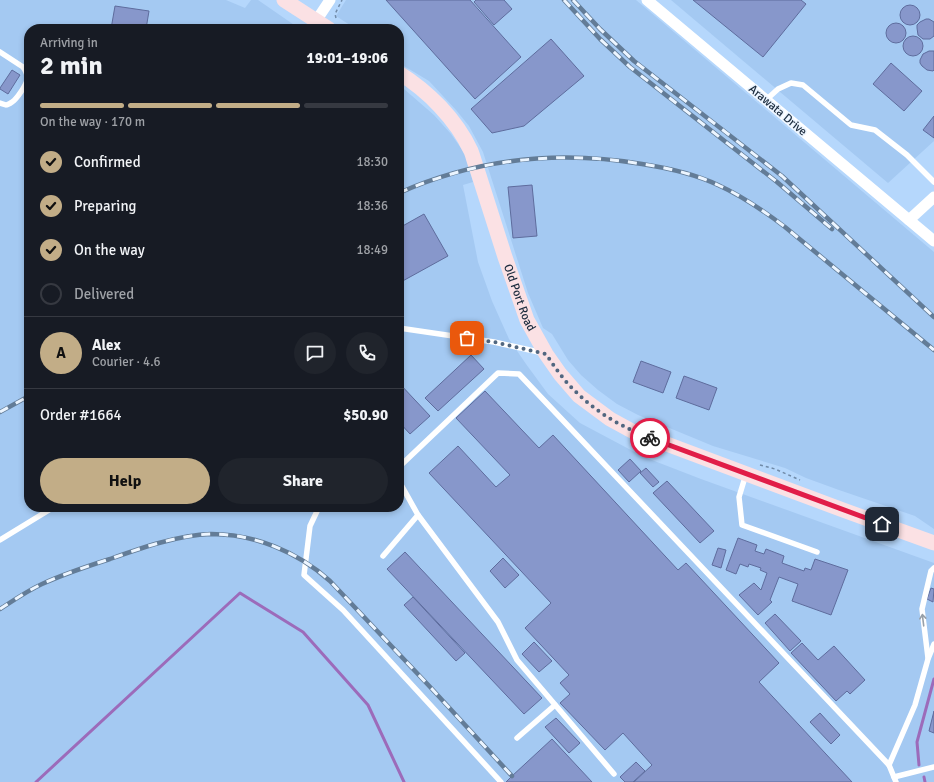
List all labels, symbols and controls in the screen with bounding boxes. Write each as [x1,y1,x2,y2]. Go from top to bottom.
text: Arriving in [40,35,98,51]
text: 19:01–19:06 [307,49,388,67]
text: 2 min [40,50,103,82]
street label: Arawata Drive [745,82,810,139]
text: On the way · 170 m [40,114,145,130]
icon: check [40,151,62,173]
text: Confirmed [74,153,141,171]
text: 18:30 [356,154,388,170]
icon: check [40,195,62,217]
text: Preparing [74,197,137,215]
text: 18:36 [356,198,388,214]
icon: check [40,239,62,261]
text: On the way [74,241,145,259]
text: 18:49 [356,242,388,258]
street label: Old Port Road [500,262,539,334]
text: Delivered [74,285,134,303]
pin [450,321,484,355]
icon: bag [456,327,478,349]
button: chat [294,332,336,374]
button: phone [346,332,388,374]
text: Alex [92,336,121,354]
text: A [56,344,66,362]
text: Courier · 4.6 [92,354,161,370]
text: Order #1664 [40,406,122,424]
text: $50.90 [343,406,388,424]
courier [630,418,670,458]
icon: bike [639,427,661,449]
button: Help [40,458,210,504]
button: Share [218,458,388,504]
pin [865,507,899,541]
icon: home [871,513,893,535]
one-way arrow [919,614,927,627]

